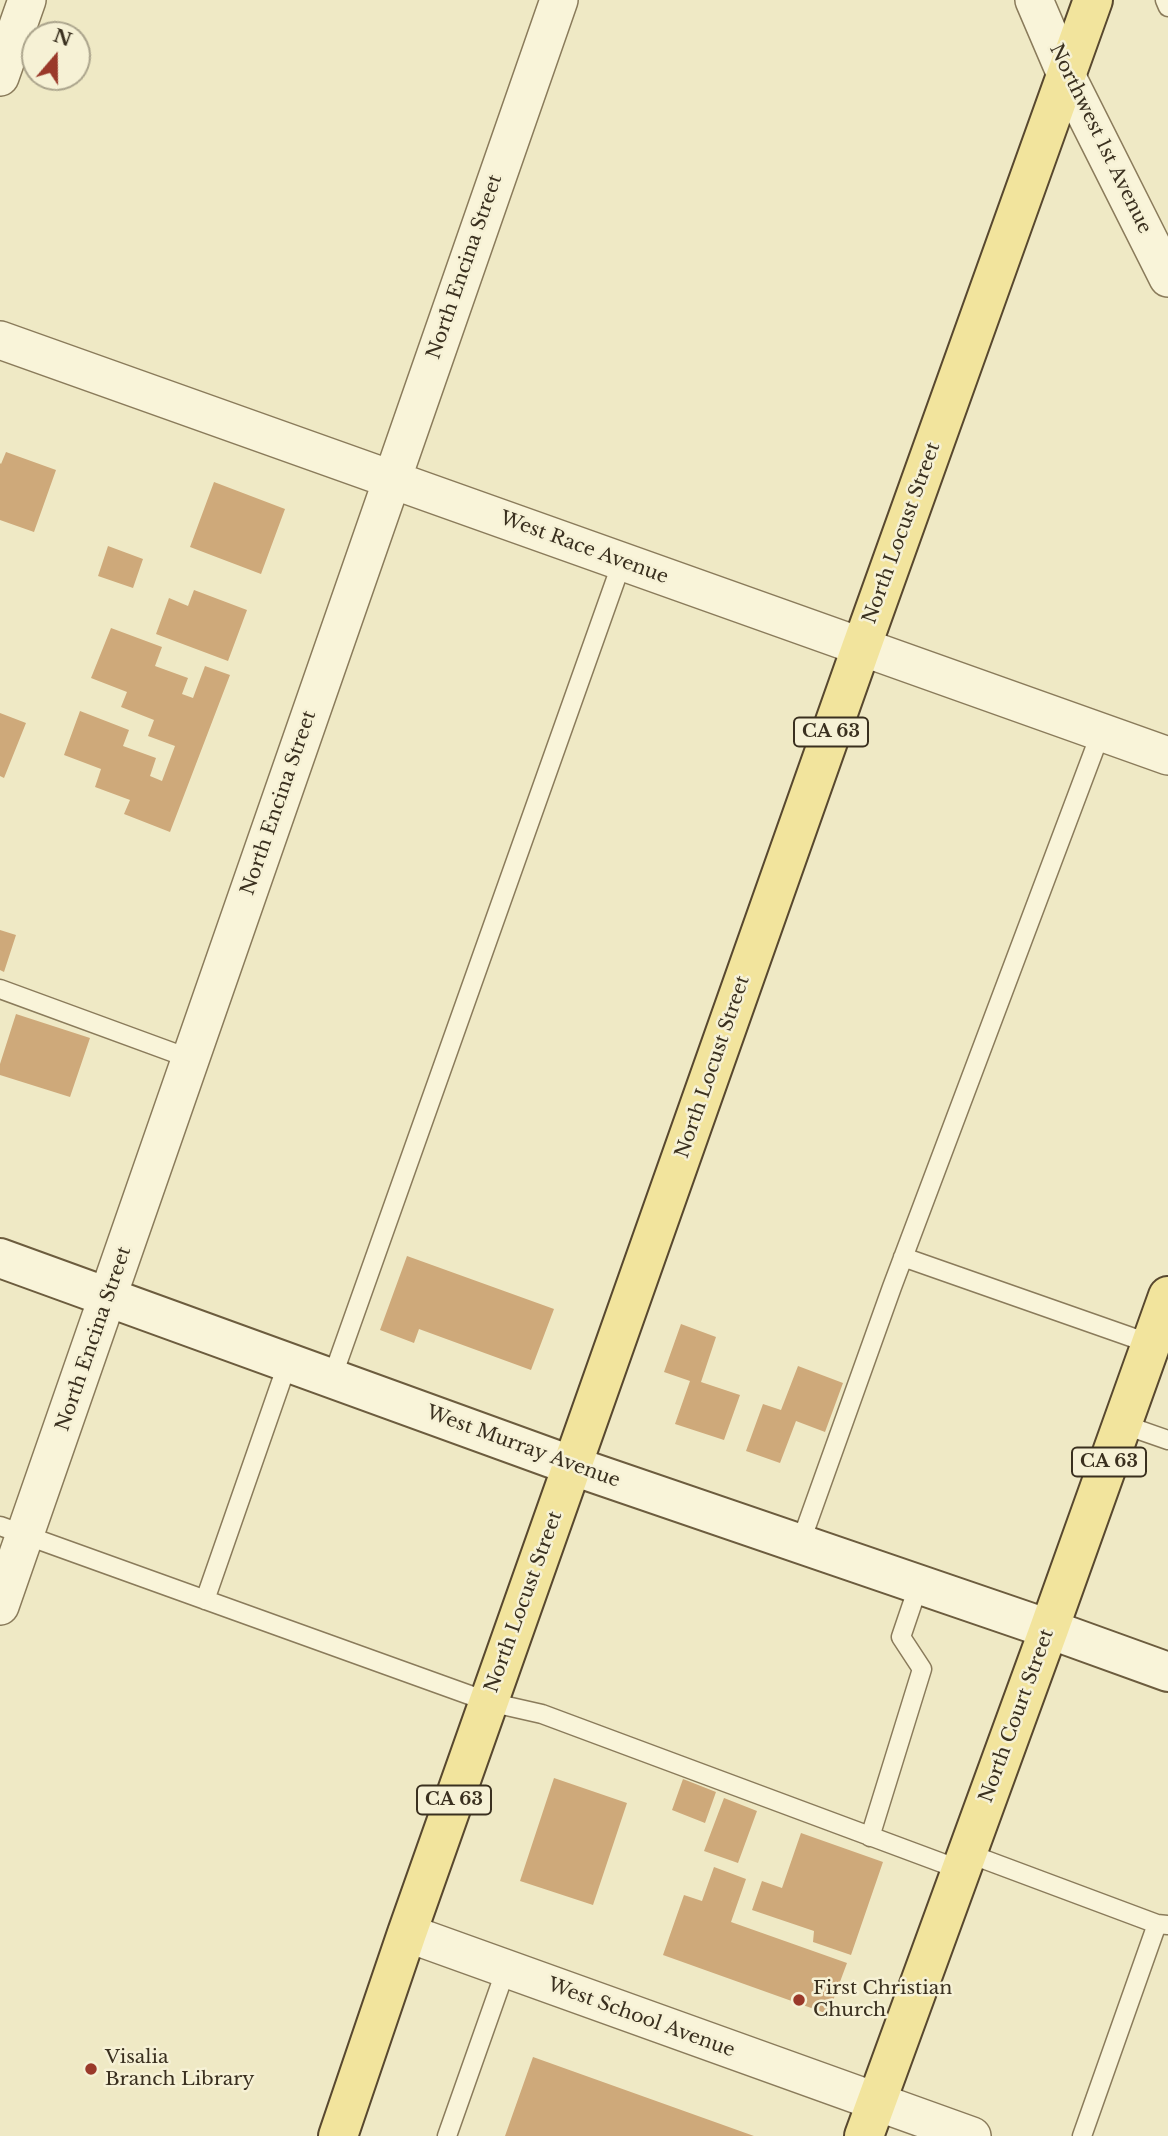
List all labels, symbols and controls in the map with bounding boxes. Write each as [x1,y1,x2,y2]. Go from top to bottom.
north arrow [21,21,91,91]
text: N [50,24,75,52]
street label: Northwest 1st Avenue [1044,41,1156,237]
street label: North Encina Street [423,172,507,362]
street label: North Locust Street [859,439,945,627]
street label: West Race Avenue [497,507,671,589]
street label: North Encina Street [237,708,321,898]
road number: CA 63 [794,718,868,746]
street label: North Locust Street [671,973,755,1161]
street label: North Encina Street [52,1244,136,1434]
street label: West Murray Avenue [423,1401,623,1493]
road number: CA 63 [1072,1448,1146,1476]
street label: North Locust Street [481,1508,567,1696]
street label: North Court Street [975,1626,1059,1806]
road number: CA 63 [417,1786,491,1814]
street label: West School Avenue [544,1974,738,2062]
place label: First Christian Church [813,1978,952,2022]
marker: First Christian Church [791,1992,807,2008]
place label: Visalia Branch Library [105,2047,254,2091]
marker: Visalia Branch Library [83,2061,99,2077]

